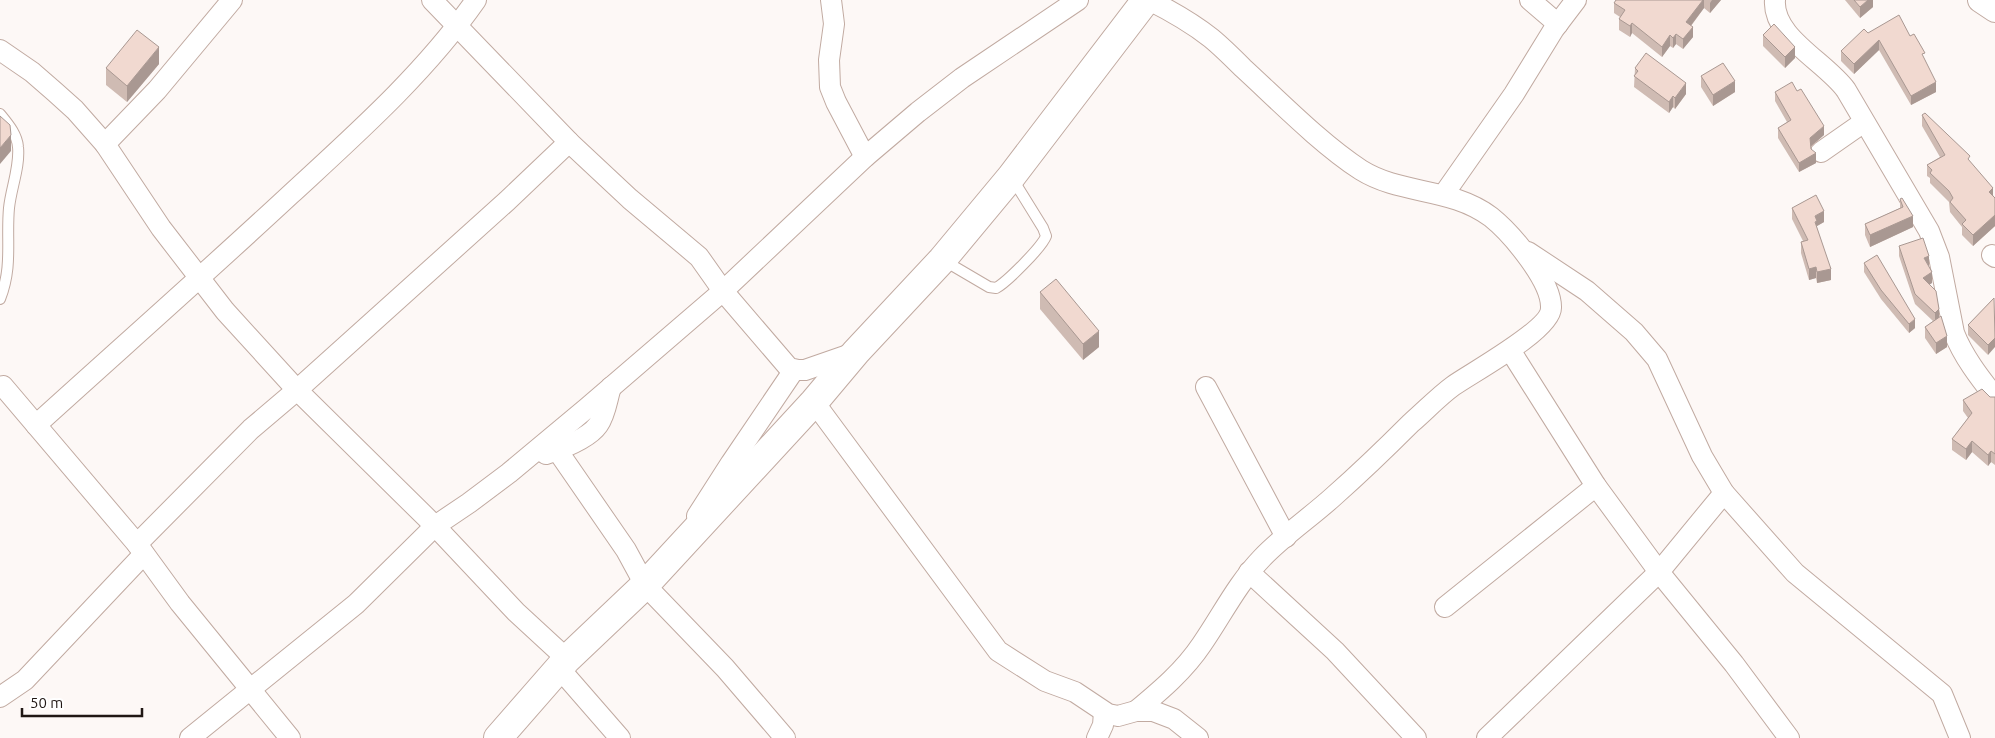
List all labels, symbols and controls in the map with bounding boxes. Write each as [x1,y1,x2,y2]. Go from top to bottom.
scale bar [22,686,142,718]
text: 50 m [30,694,63,711]

